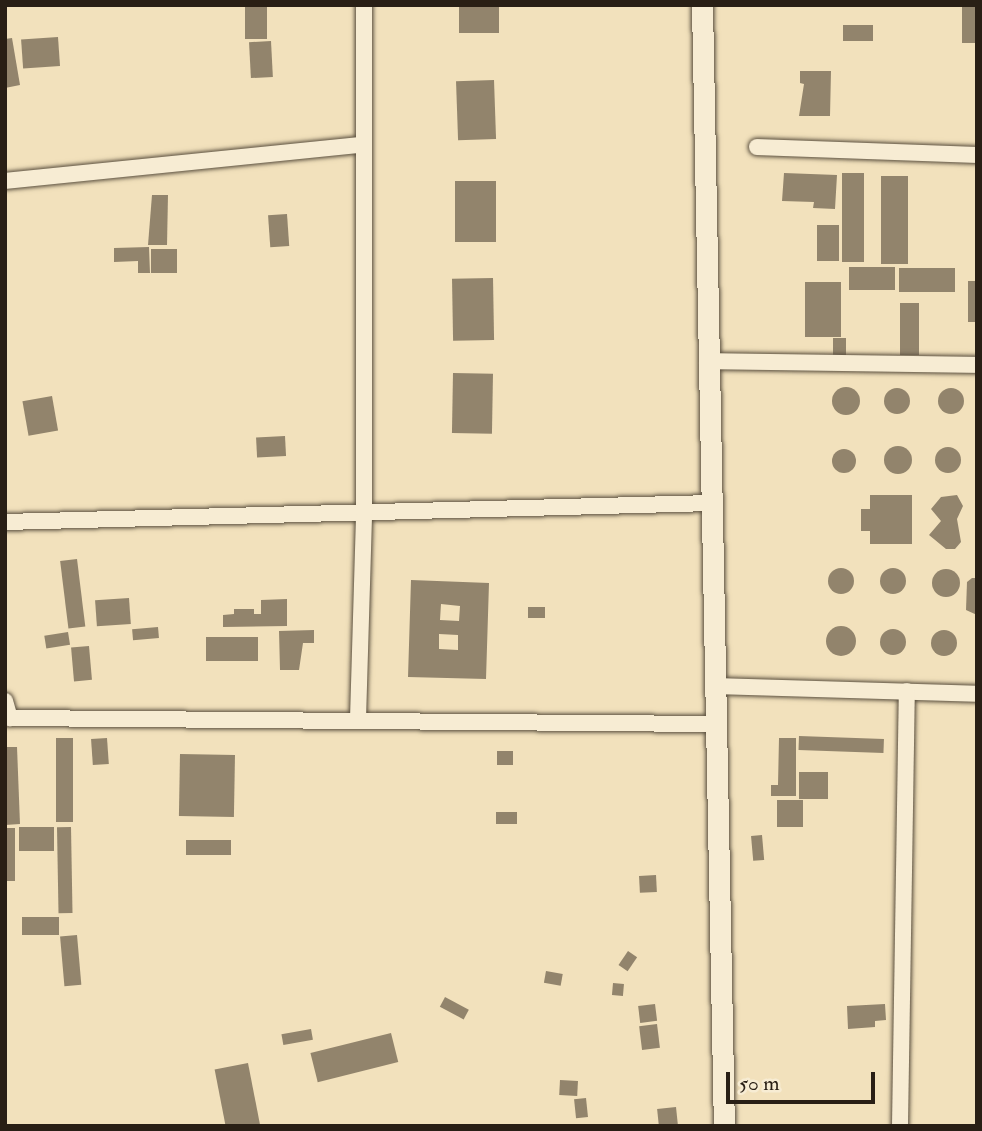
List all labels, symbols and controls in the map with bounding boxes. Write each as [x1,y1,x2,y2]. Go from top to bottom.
scale bar [730,1058,879,1102]
text: 50 m [739,1070,780,1097]

